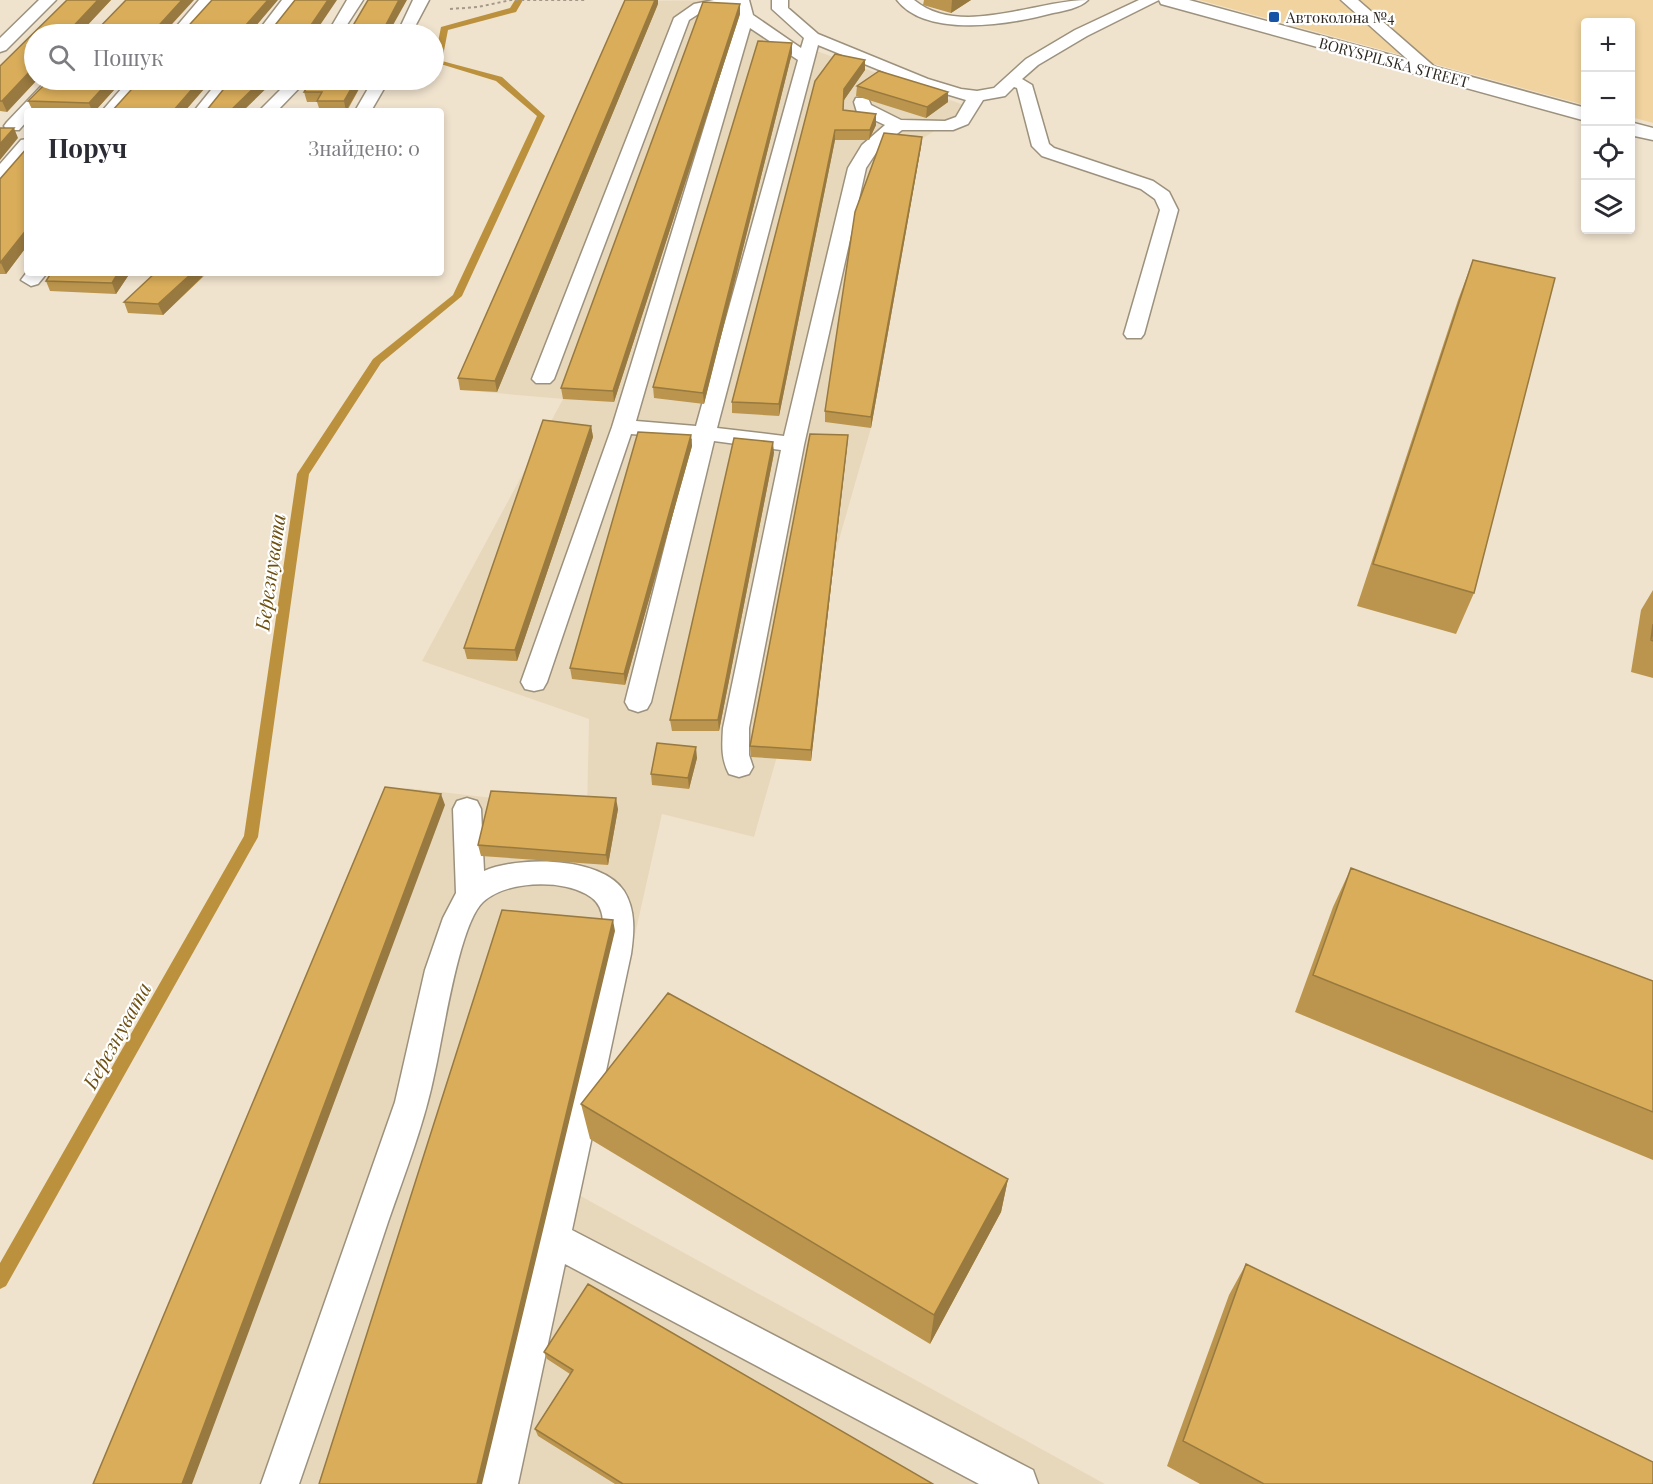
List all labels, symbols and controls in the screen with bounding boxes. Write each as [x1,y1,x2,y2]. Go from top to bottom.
place label: Автоколона №4 [1285,7,1395,27]
marker: Автоколона №4 [1267,10,1281,24]
map controls [1581,18,1635,234]
button: + [1581,18,1635,72]
search box [24,24,444,90]
street label: BORYSPILSKA STREET [1317,32,1471,92]
icon: search [45,41,78,74]
text: Пошук [93,42,164,72]
button: − [1581,72,1635,126]
button: locate [1581,126,1635,180]
text: Поруч [48,130,127,165]
text: Знайдено: 0 [308,134,420,161]
button: layers [1581,180,1635,234]
water label: Березнувата [247,512,291,633]
water label: Березнувата [75,977,156,1094]

